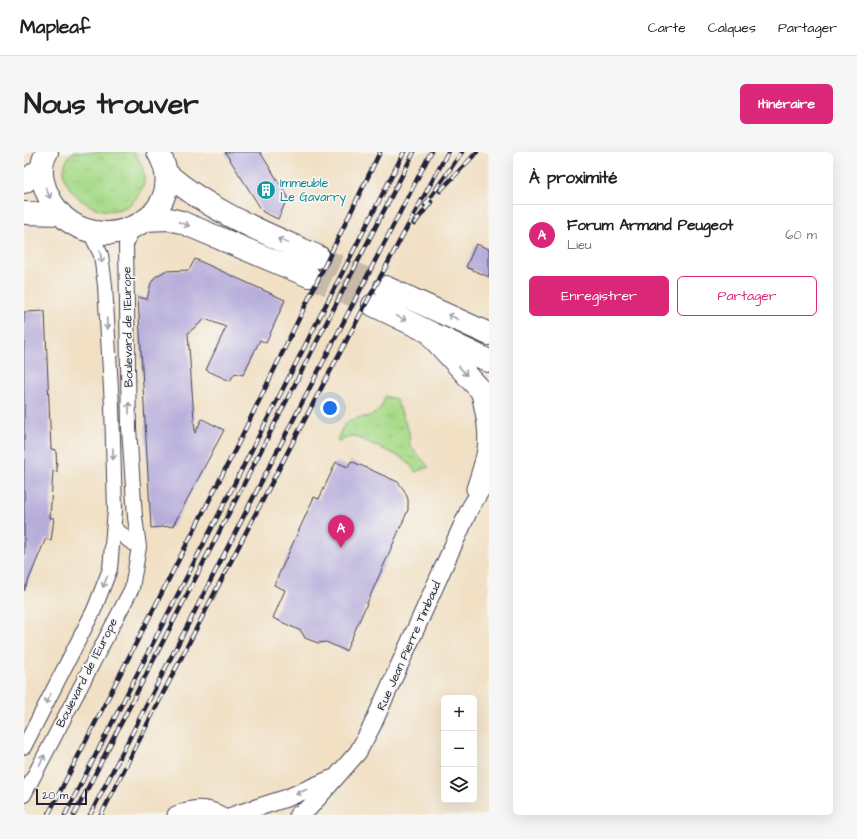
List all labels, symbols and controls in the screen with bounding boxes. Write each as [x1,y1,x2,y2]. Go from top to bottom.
text: Mapleaf [20,14,90,41]
text: Carte [648,18,686,38]
text: Calques [708,18,756,38]
text: Partager [778,18,837,38]
button: Itinéraire [740,84,833,124]
text: Nous trouver [24,85,199,124]
text: À proximité [529,166,618,190]
place label: Immeuble Le Gavarry [280,175,347,207]
building icon: Immeuble Le Gavarry [255,179,277,201]
one-way arrow [44,187,52,199]
text: Forum Armand Peugeot [567,215,733,236]
one-way arrow [177,220,189,228]
text: A [538,226,546,244]
text: 60 m [785,226,817,244]
text: Lieu [567,236,592,254]
one-way arrow [277,237,289,244]
one-way arrow [97,250,105,263]
street label: Boulevard de l'Europe [118,266,138,387]
button: Enregistrer [529,276,669,316]
button: Partager [677,276,817,316]
one-way arrow [447,313,459,321]
one-way arrow [394,315,406,322]
one-way arrow [104,317,111,330]
one-way arrow [458,366,468,376]
your location [320,398,340,418]
one-way arrow [125,402,133,415]
one-way arrow [110,447,117,460]
pin: A [328,515,354,548]
one-way arrow [100,576,108,588]
street label: Rue Jean Pierre Timbaud [373,579,445,713]
street label: Boulevard de l'Europe [52,615,122,731]
one-way arrow [44,693,51,705]
map controls [441,695,477,803]
button: + [441,695,477,731]
button: − [441,731,477,767]
one-way arrow [39,754,46,766]
button: layers [441,767,477,803]
scale bar [36,787,87,806]
text: 20 m [42,788,68,803]
one-way arrow [295,789,307,796]

